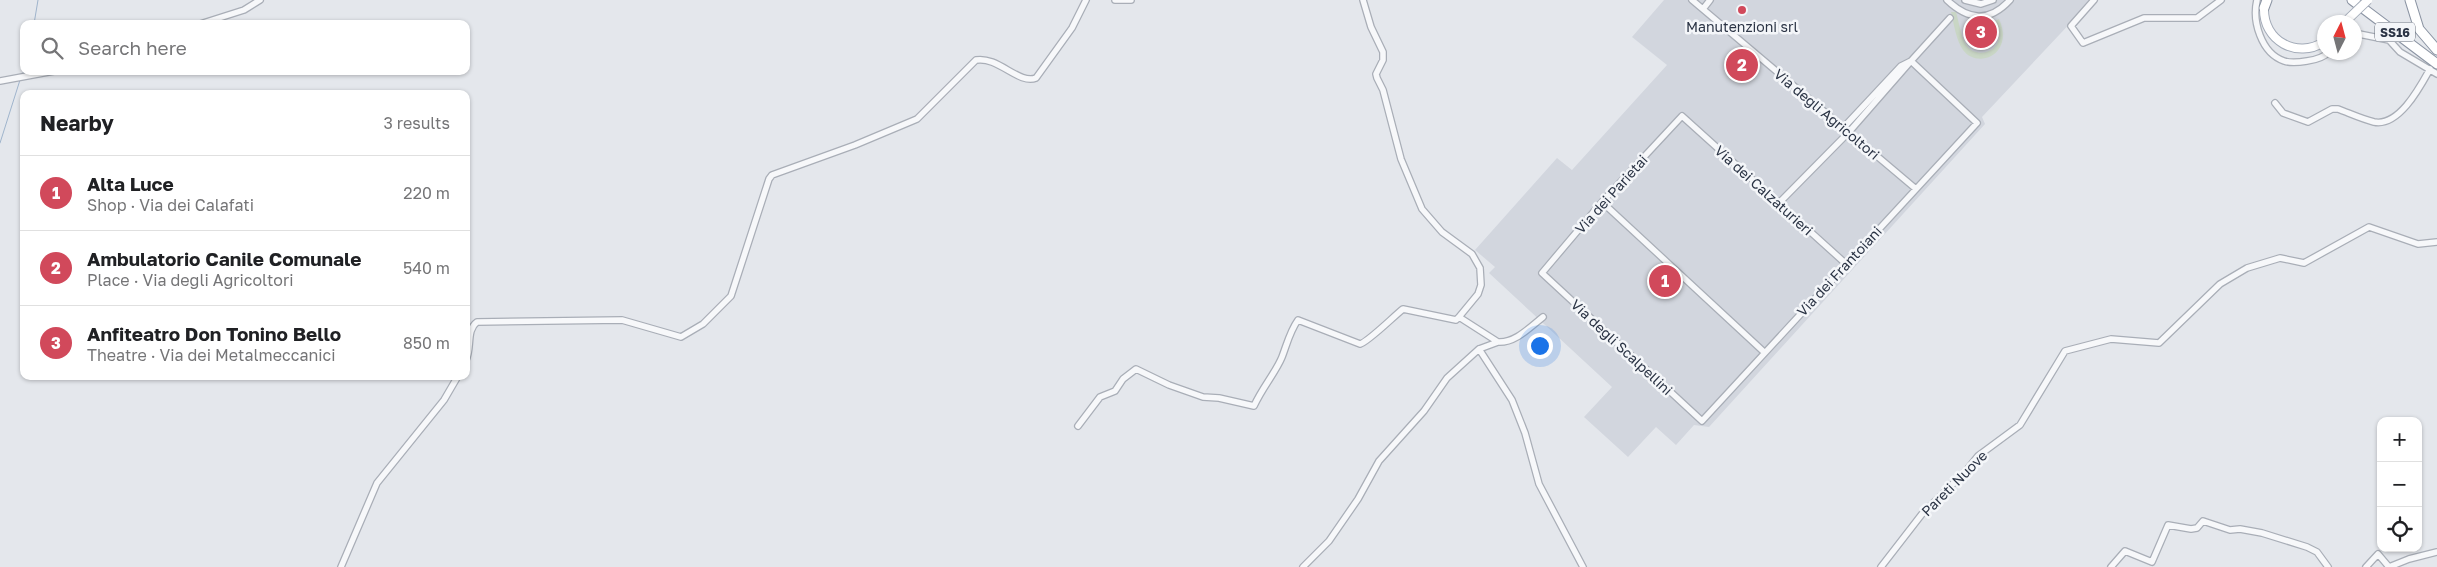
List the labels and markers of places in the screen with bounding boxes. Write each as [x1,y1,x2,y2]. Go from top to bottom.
marker: Manutenzioni srl [1736,4,1748,16]
pin: 3 [1965,13,1997,51]
place label: Manutenzioni srl [1686,18,1798,35]
pin: 2 [1726,46,1758,84]
pin: 1 [1649,262,1681,300]

